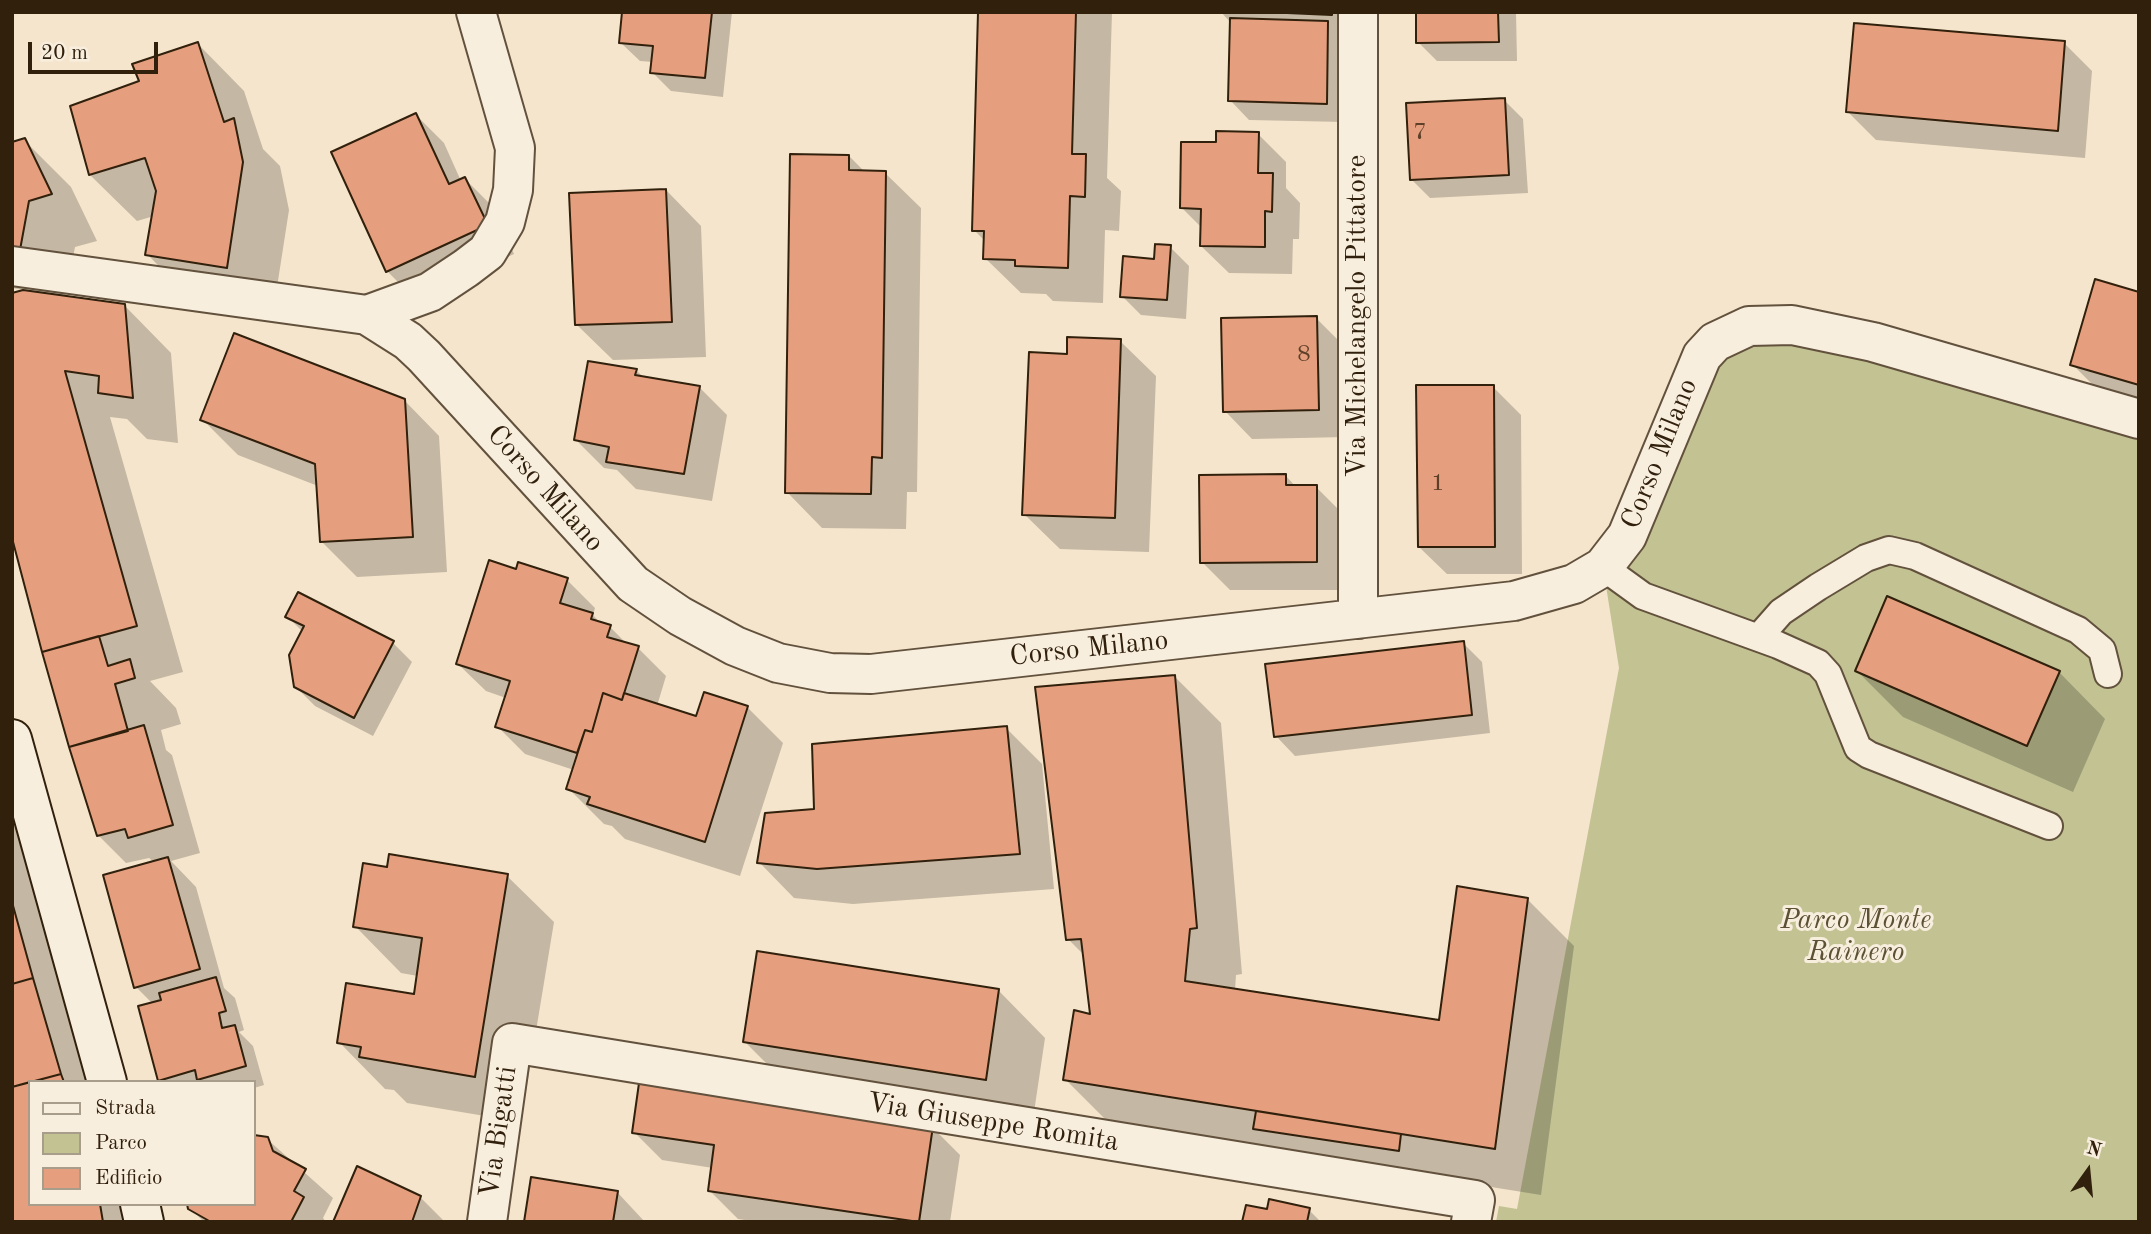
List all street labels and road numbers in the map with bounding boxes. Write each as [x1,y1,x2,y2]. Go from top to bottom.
street label: Via Michelangelo Pittatore [1341,155,1375,477]
street label: Corso Milano [1615,374,1705,534]
street label: Corso Milano [479,419,611,559]
street label: Corso Milano [1008,624,1170,674]
street label: Via Bigatti [473,1064,525,1200]
street label: Via Giuseppe Romita [865,1087,1121,1159]

